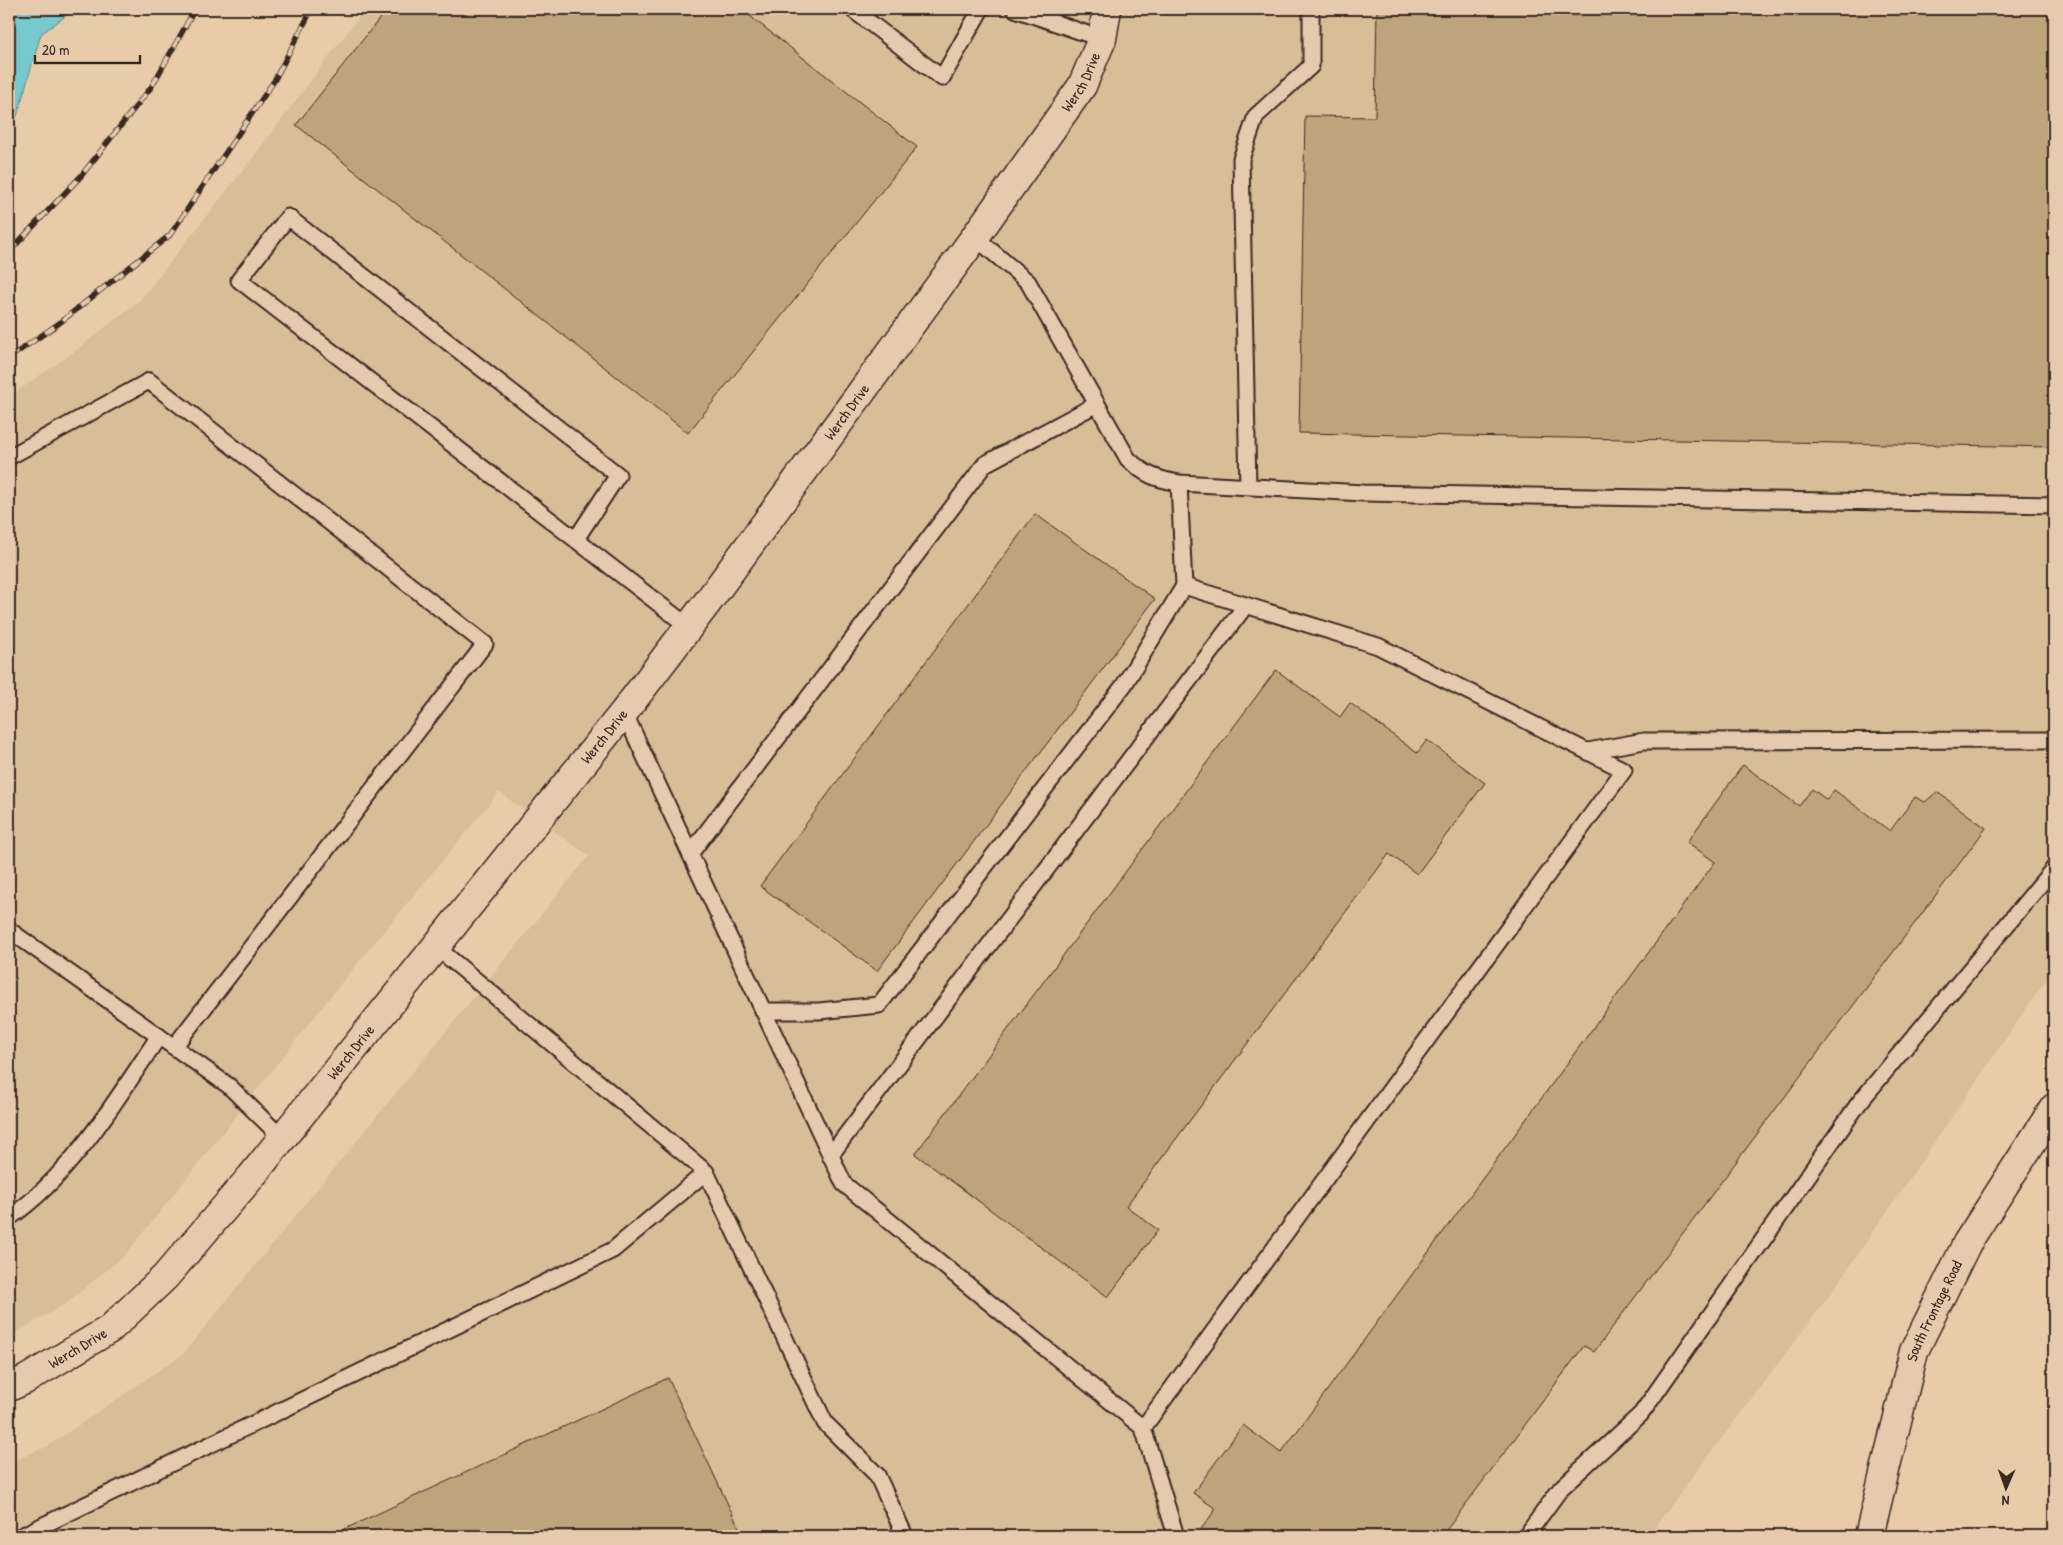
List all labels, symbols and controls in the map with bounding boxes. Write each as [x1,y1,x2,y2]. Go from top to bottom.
scale bar [35,32,140,64]
text: 20 m [42,39,69,60]
street label: Werch Drive [1056,49,1105,116]
street label: Werch Drive [819,379,874,444]
street label: Werch Drive [576,704,633,768]
street label: Werch Drive [322,1020,379,1084]
street label: South Frontage Road [1901,1257,1967,1363]
street label: Werch Drive [44,1322,111,1374]
north arrow [1980,1462,2030,1512]
text: N [2001,1492,2010,1511]

